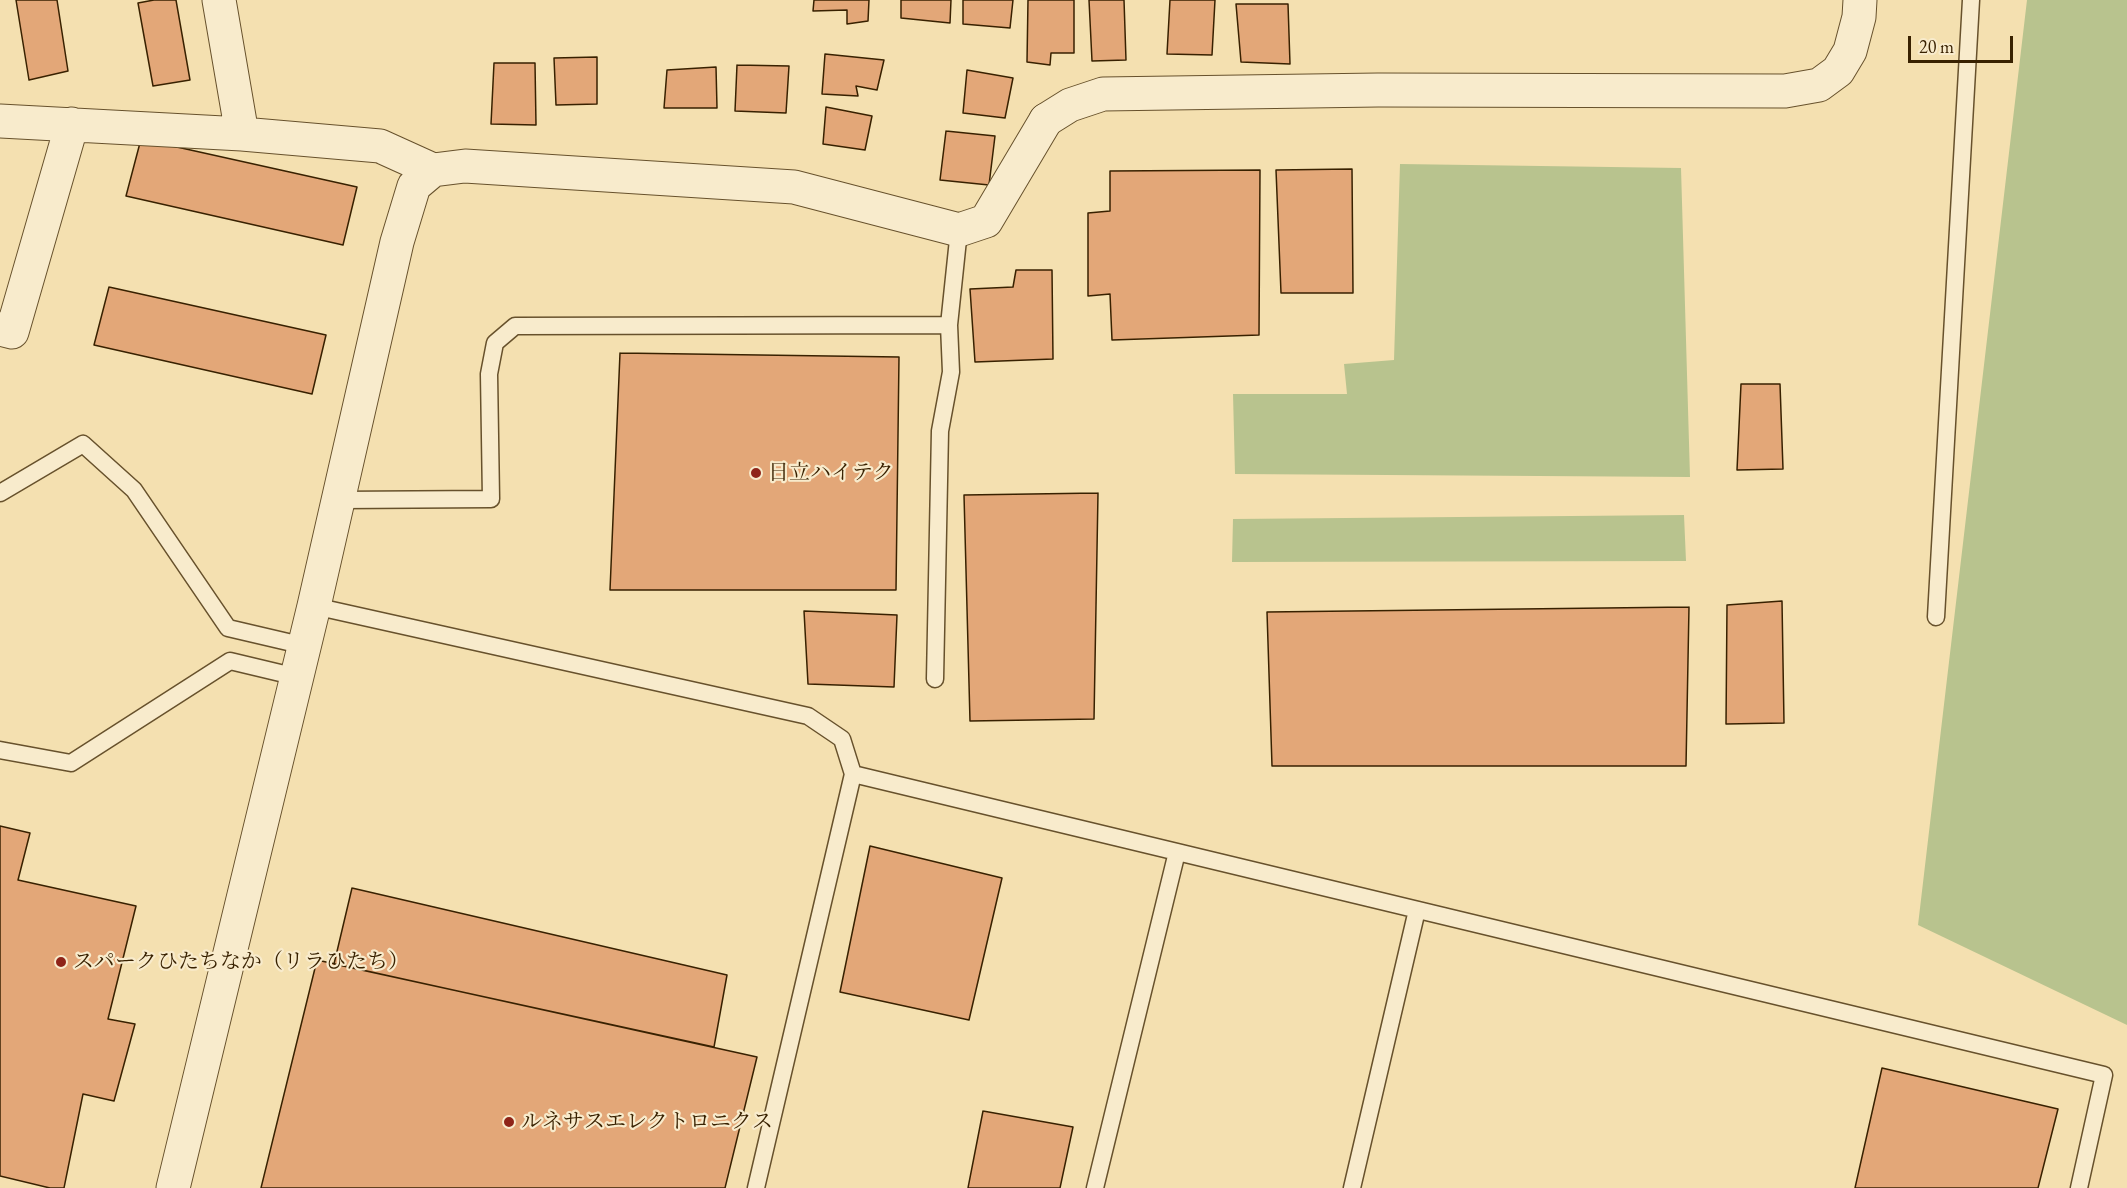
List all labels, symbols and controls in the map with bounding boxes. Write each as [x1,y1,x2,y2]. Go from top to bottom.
scale bar [1911,24,2016,62]
text: 20 m [1919,35,1954,58]
place label: 日立ハイテク [768,460,894,486]
marker: 日立ハイテク [749,466,763,480]
place label: スパークひたちなか（リラひたち） [73,949,409,975]
marker: スパークひたちなか（リラひたち） [54,955,68,969]
place label: ルネサスエレクトロニクス [521,1109,773,1135]
marker: ルネサスエレクトロニクス [502,1115,516,1129]

